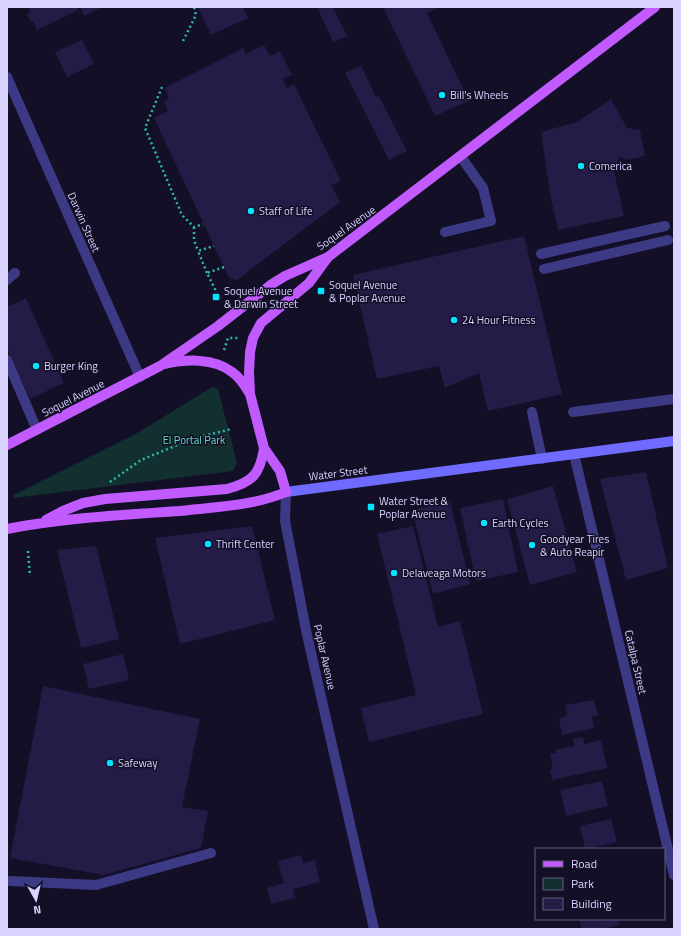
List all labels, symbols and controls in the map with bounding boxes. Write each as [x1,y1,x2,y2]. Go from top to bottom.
place label: Bill's Wheels [450,87,508,103]
marker: Bill's Wheels [437,90,447,100]
place label: Comerica [589,158,632,174]
marker: Comerica [576,161,586,171]
street label: Darwin Street [64,190,104,255]
street label: Soquel Avenue [313,202,379,254]
place label: Staff of Life [259,203,313,219]
marker: Staff of Life [246,206,256,216]
place label: Soquel Avenue & Poplar Avenue [329,277,406,306]
place label: Soquel Avenue & Darwin Street [224,283,298,312]
marker: Soquel Avenue & Poplar Avenue [316,286,326,296]
marker: Soquel Avenue & Darwin Street [211,292,221,302]
place label: 24 Hour Fitness [462,312,536,328]
marker: 24 Hour Fitness [449,315,459,325]
place label: Burger King [44,358,98,374]
marker: Burger King [31,361,41,371]
street label: Soquel Avenue [39,375,107,421]
park label: El Portal Park [163,432,226,448]
street label: Water Street [308,461,368,485]
place label: Water Street & Poplar Avenue [379,493,449,522]
marker: Water Street & Poplar Avenue [366,502,376,512]
place label: Earth Cycles [492,515,549,531]
marker: Earth Cycles [479,518,489,528]
place label: Goodyear Tires & Auto Reapir [540,531,609,560]
place label: Thrift Center [216,536,275,552]
marker: Thrift Center [203,539,213,549]
marker: Goodyear Tires & Auto Reapir [527,540,537,550]
place label: Delaveaga Motors [402,565,486,581]
marker: Delaveaga Motors [389,568,399,578]
street label: Poplar Avenue [310,623,340,692]
street label: Catalpa Street [621,628,651,696]
place label: Safeway [118,755,158,771]
marker: Safeway [105,758,115,768]
legend [535,848,665,920]
text: Road [571,854,597,873]
text: Park [571,874,594,893]
north arrow [16,880,56,920]
text: Building [571,894,612,913]
text: N [33,901,42,918]

